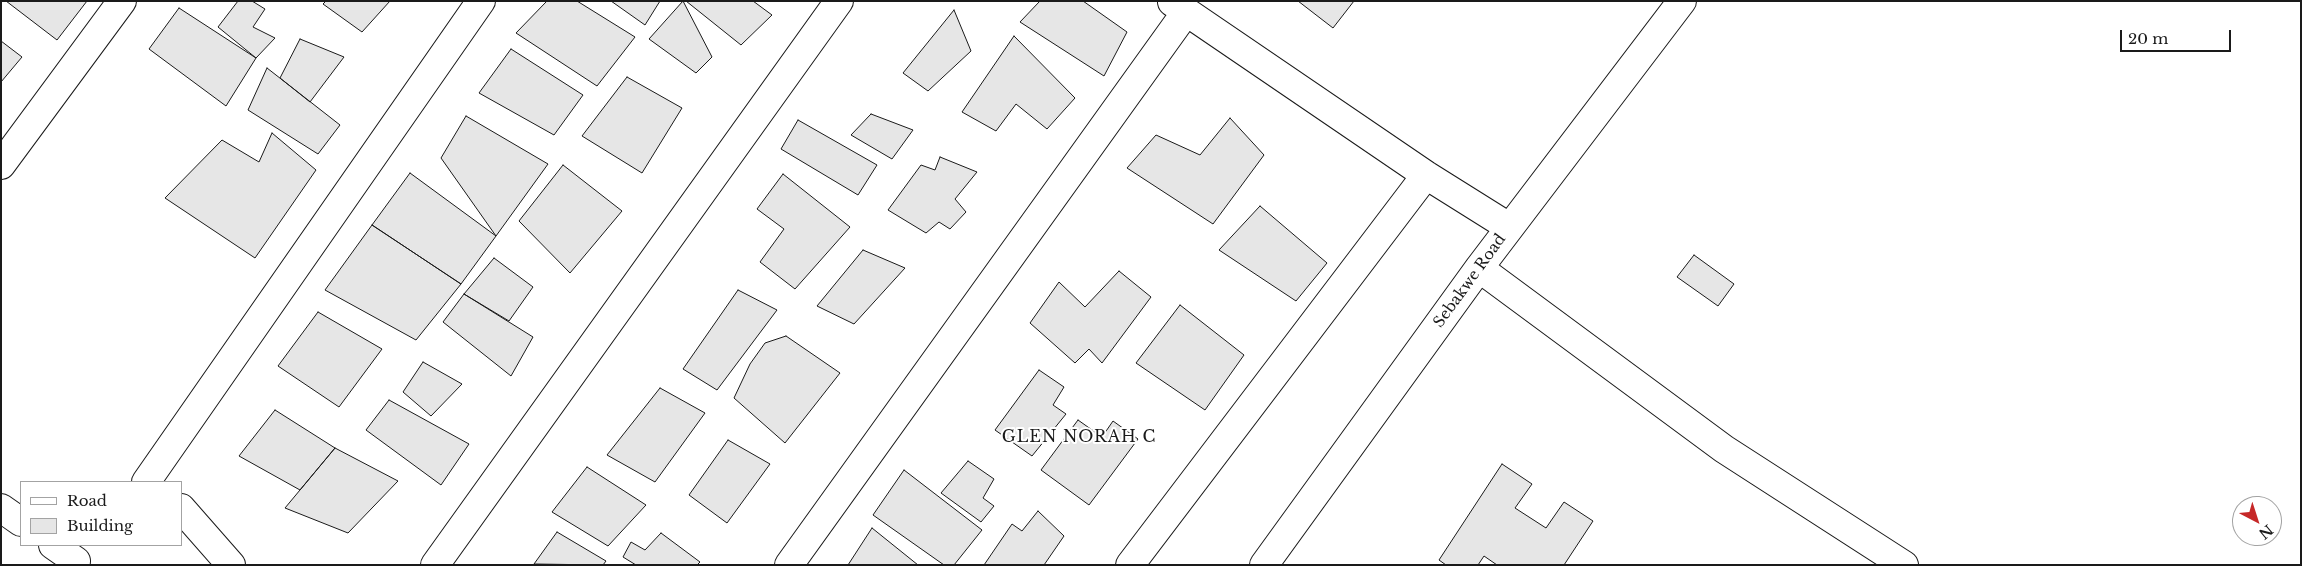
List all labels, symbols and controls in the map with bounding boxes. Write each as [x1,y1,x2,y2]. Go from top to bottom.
scale bar [2122,20,2233,52]
text: 20 m [2128,29,2168,48]
street label: Sebakwe Road [1430,231,1510,331]
district label: GLEN NORAH C [1000,427,1158,447]
legend [20,481,182,546]
text: Road [67,491,107,510]
north arrow [2232,496,2282,546]
text: Building [67,516,133,535]
text: N [2255,521,2277,543]

